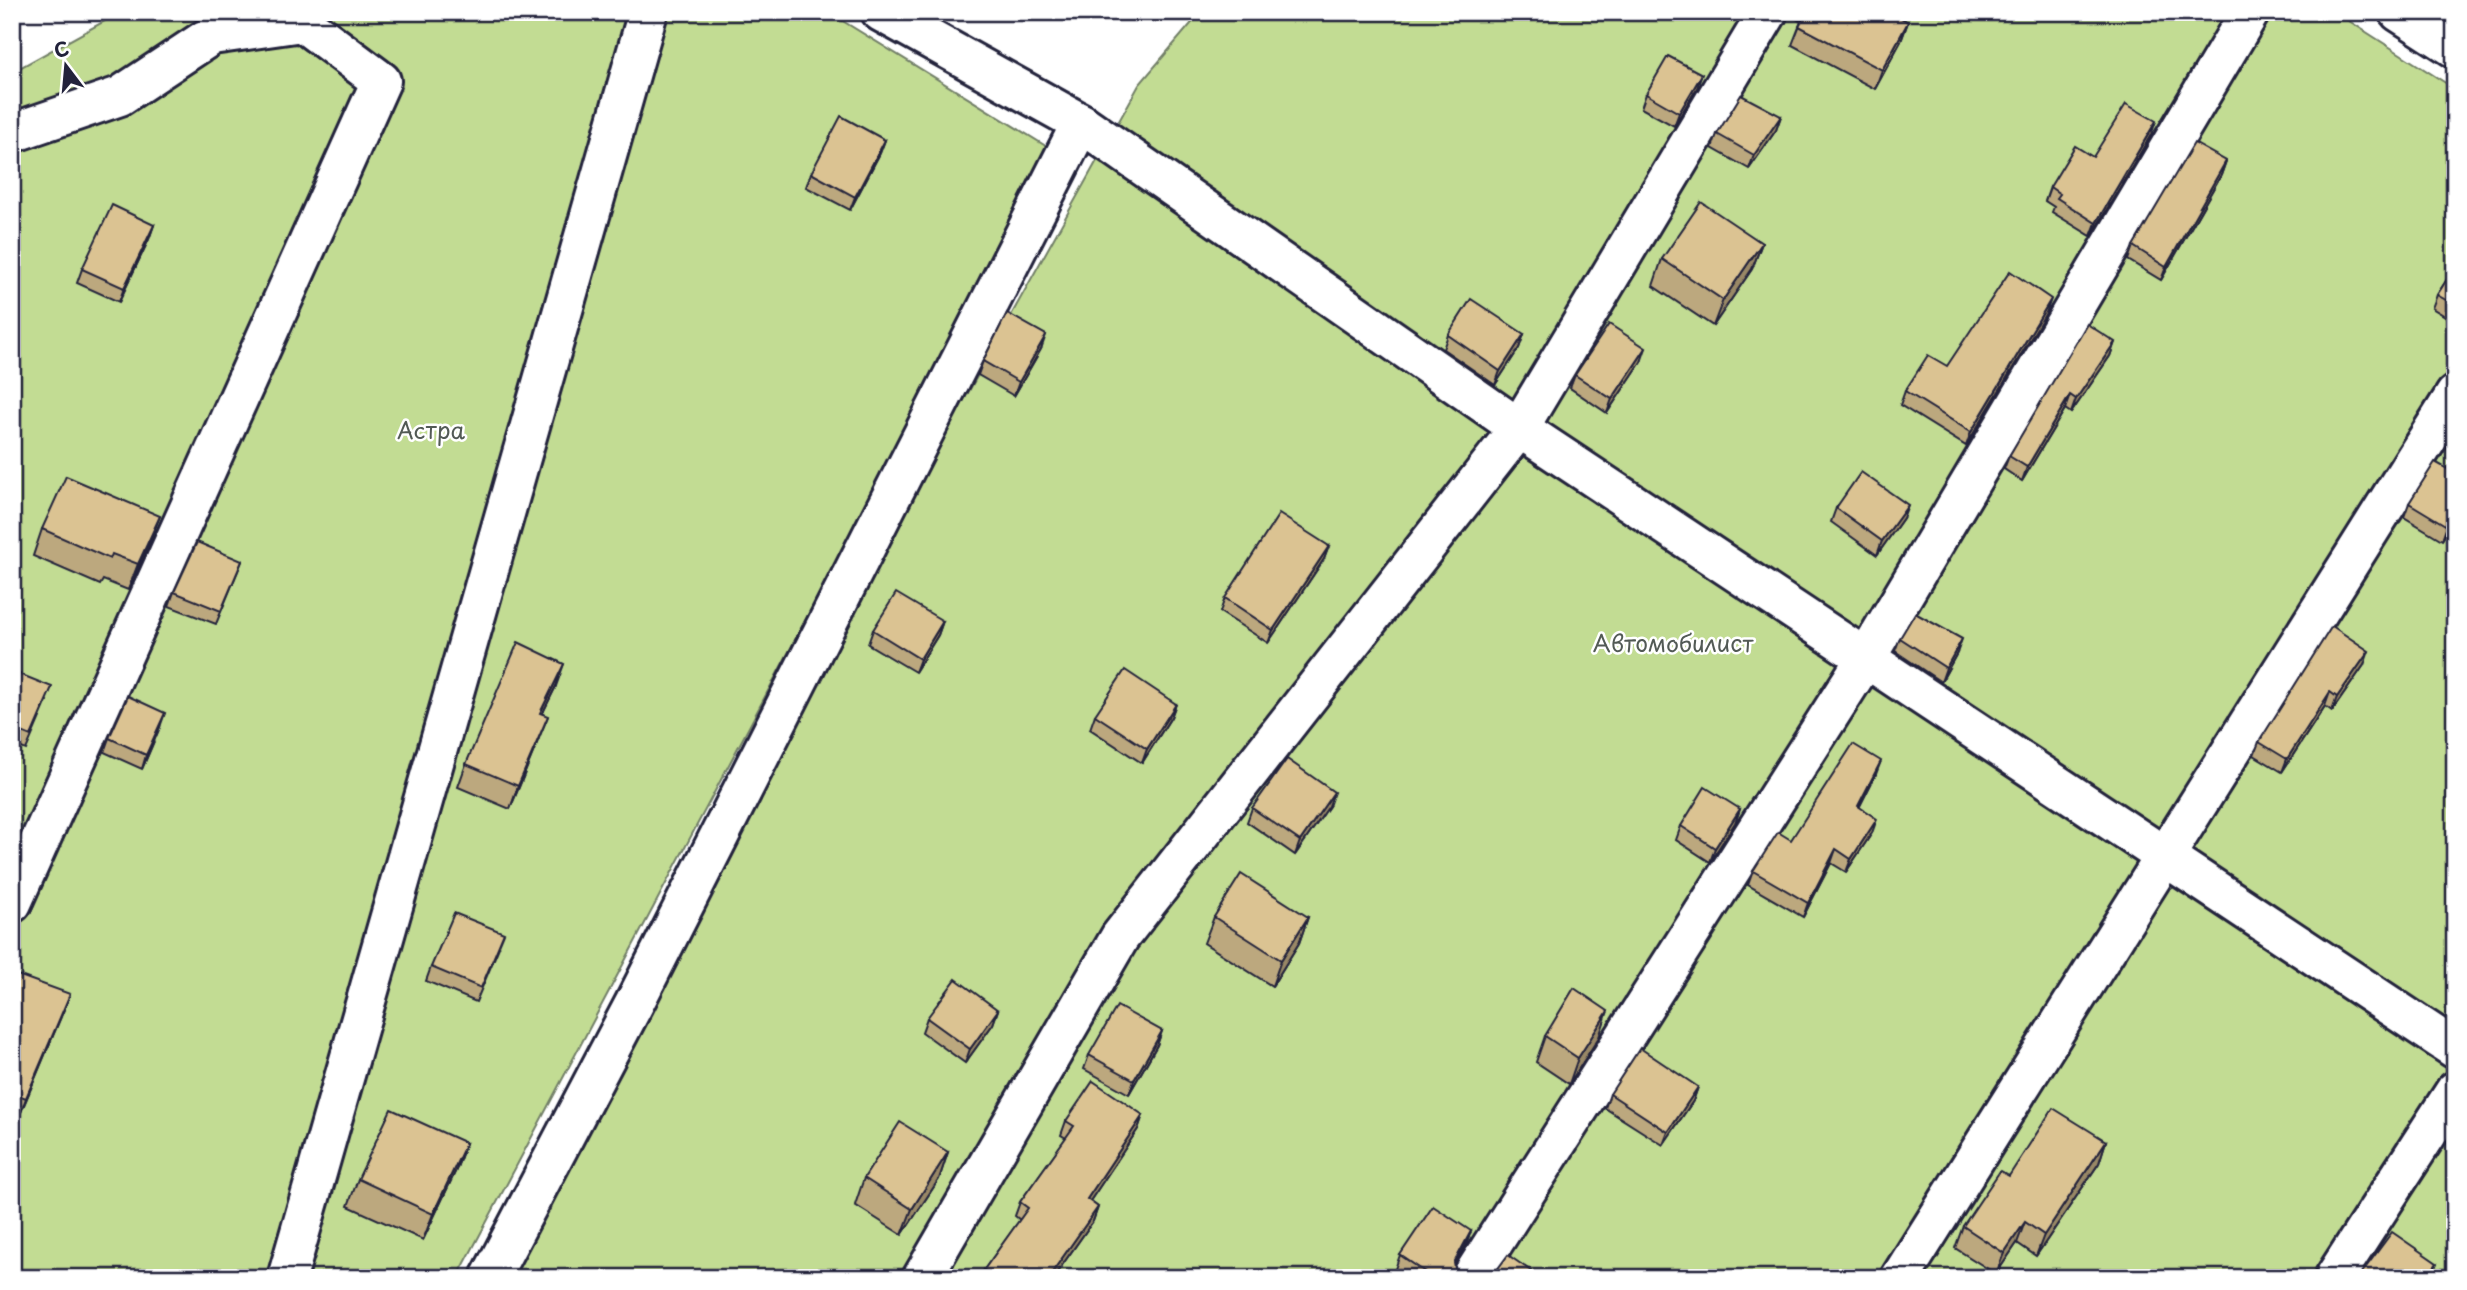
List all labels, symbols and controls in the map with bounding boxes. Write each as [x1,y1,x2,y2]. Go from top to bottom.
north arrow [32,32,102,102]
text: С [50,33,72,64]
park label: Астра [397,412,466,447]
park label: Автомобилист [1593,625,1754,660]

